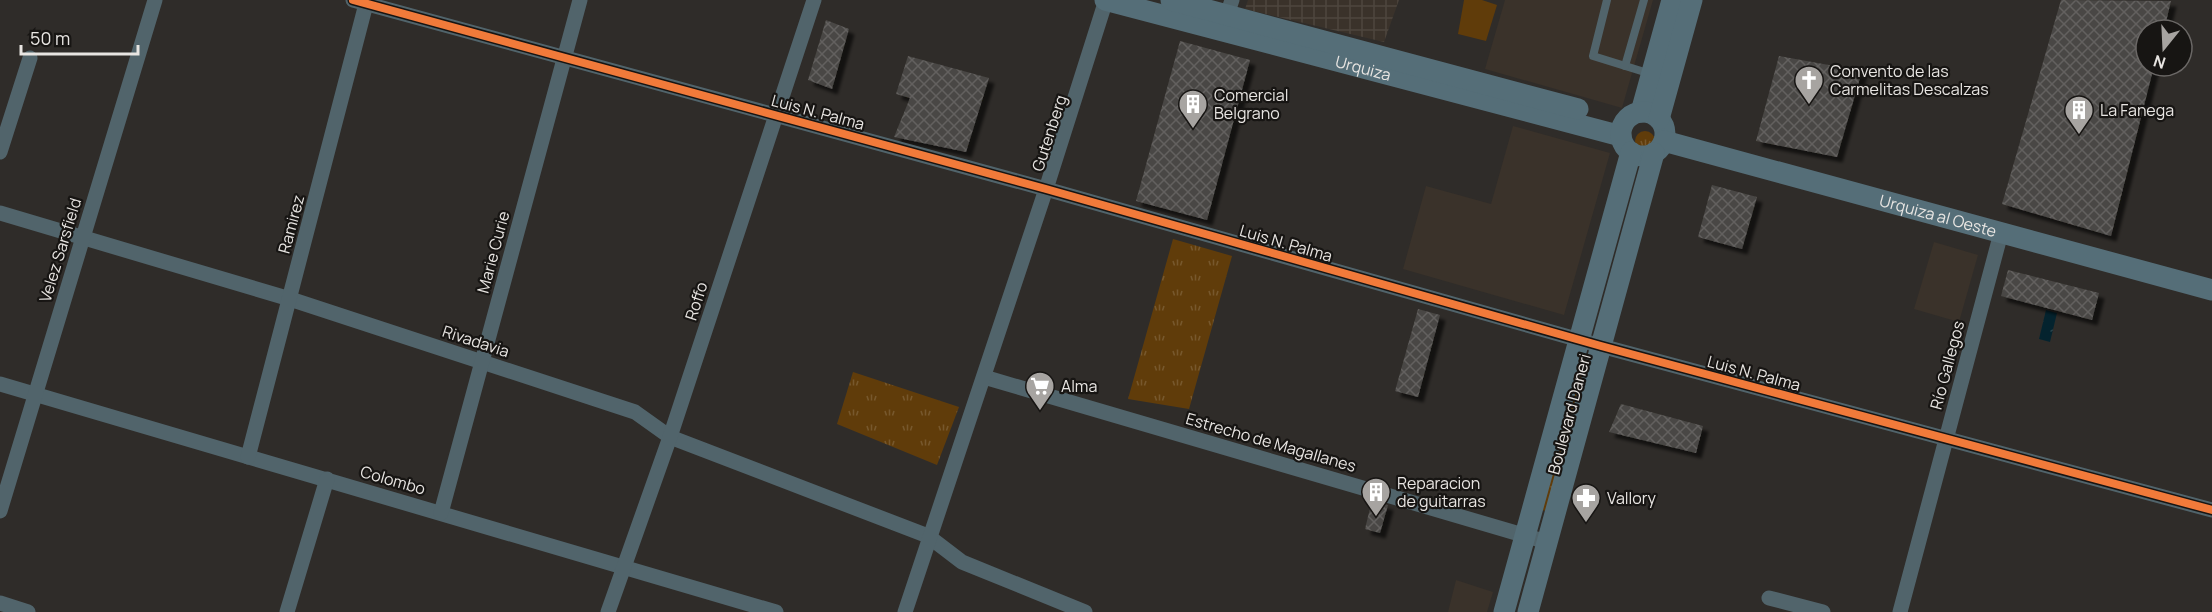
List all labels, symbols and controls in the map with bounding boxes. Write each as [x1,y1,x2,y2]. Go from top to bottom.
scale bar [21,18,138,56]
north arrow [2134,18,2194,78]
text: 50 m [30,26,70,50]
street label: Urquiza [1333,50,1393,86]
text: N [2150,50,2168,75]
place label: Convento de las Carmelitas Descalzas [1830,60,1989,100]
church icon: Convento de las Carmelitas Descalzas [1793,64,1825,106]
place label: Comercial Belgrano [1214,84,1288,124]
building icon: Comercial Belgrano [1177,88,1209,130]
street label: Luis N. Palma [769,89,867,135]
street label: Gutenberg [1026,92,1072,174]
building icon: La Fanega [2063,94,2095,136]
place label: La Fanega [2100,99,2174,121]
street label: Urquiza al Oeste [1877,189,1999,242]
street label: Ramirez [273,192,309,256]
street label: Velez Sarsfield [34,195,86,305]
street label: Marie Curie [471,208,515,296]
street label: Luis N. Palma [1237,219,1335,267]
street label: Roffo [679,279,713,323]
street label: Río Gallegos [1925,318,1969,412]
street label: Rivadavia [440,320,512,362]
street label: Luis N. Palma [1705,350,1803,396]
street label: Boulevard Daneri [1542,351,1596,477]
supermarket icon: Alma [1024,370,1056,412]
place label: Alma [1061,375,1097,397]
street label: Estrecho de Magallanes [1183,407,1359,477]
street label: Colombo [358,460,428,500]
place label: Reparacion de guitarras [1397,472,1486,512]
building icon: Reparacion de guitarras [1360,476,1392,518]
pharmacy icon: Vallory [1570,482,1602,524]
place label: Vallory [1607,487,1656,509]

